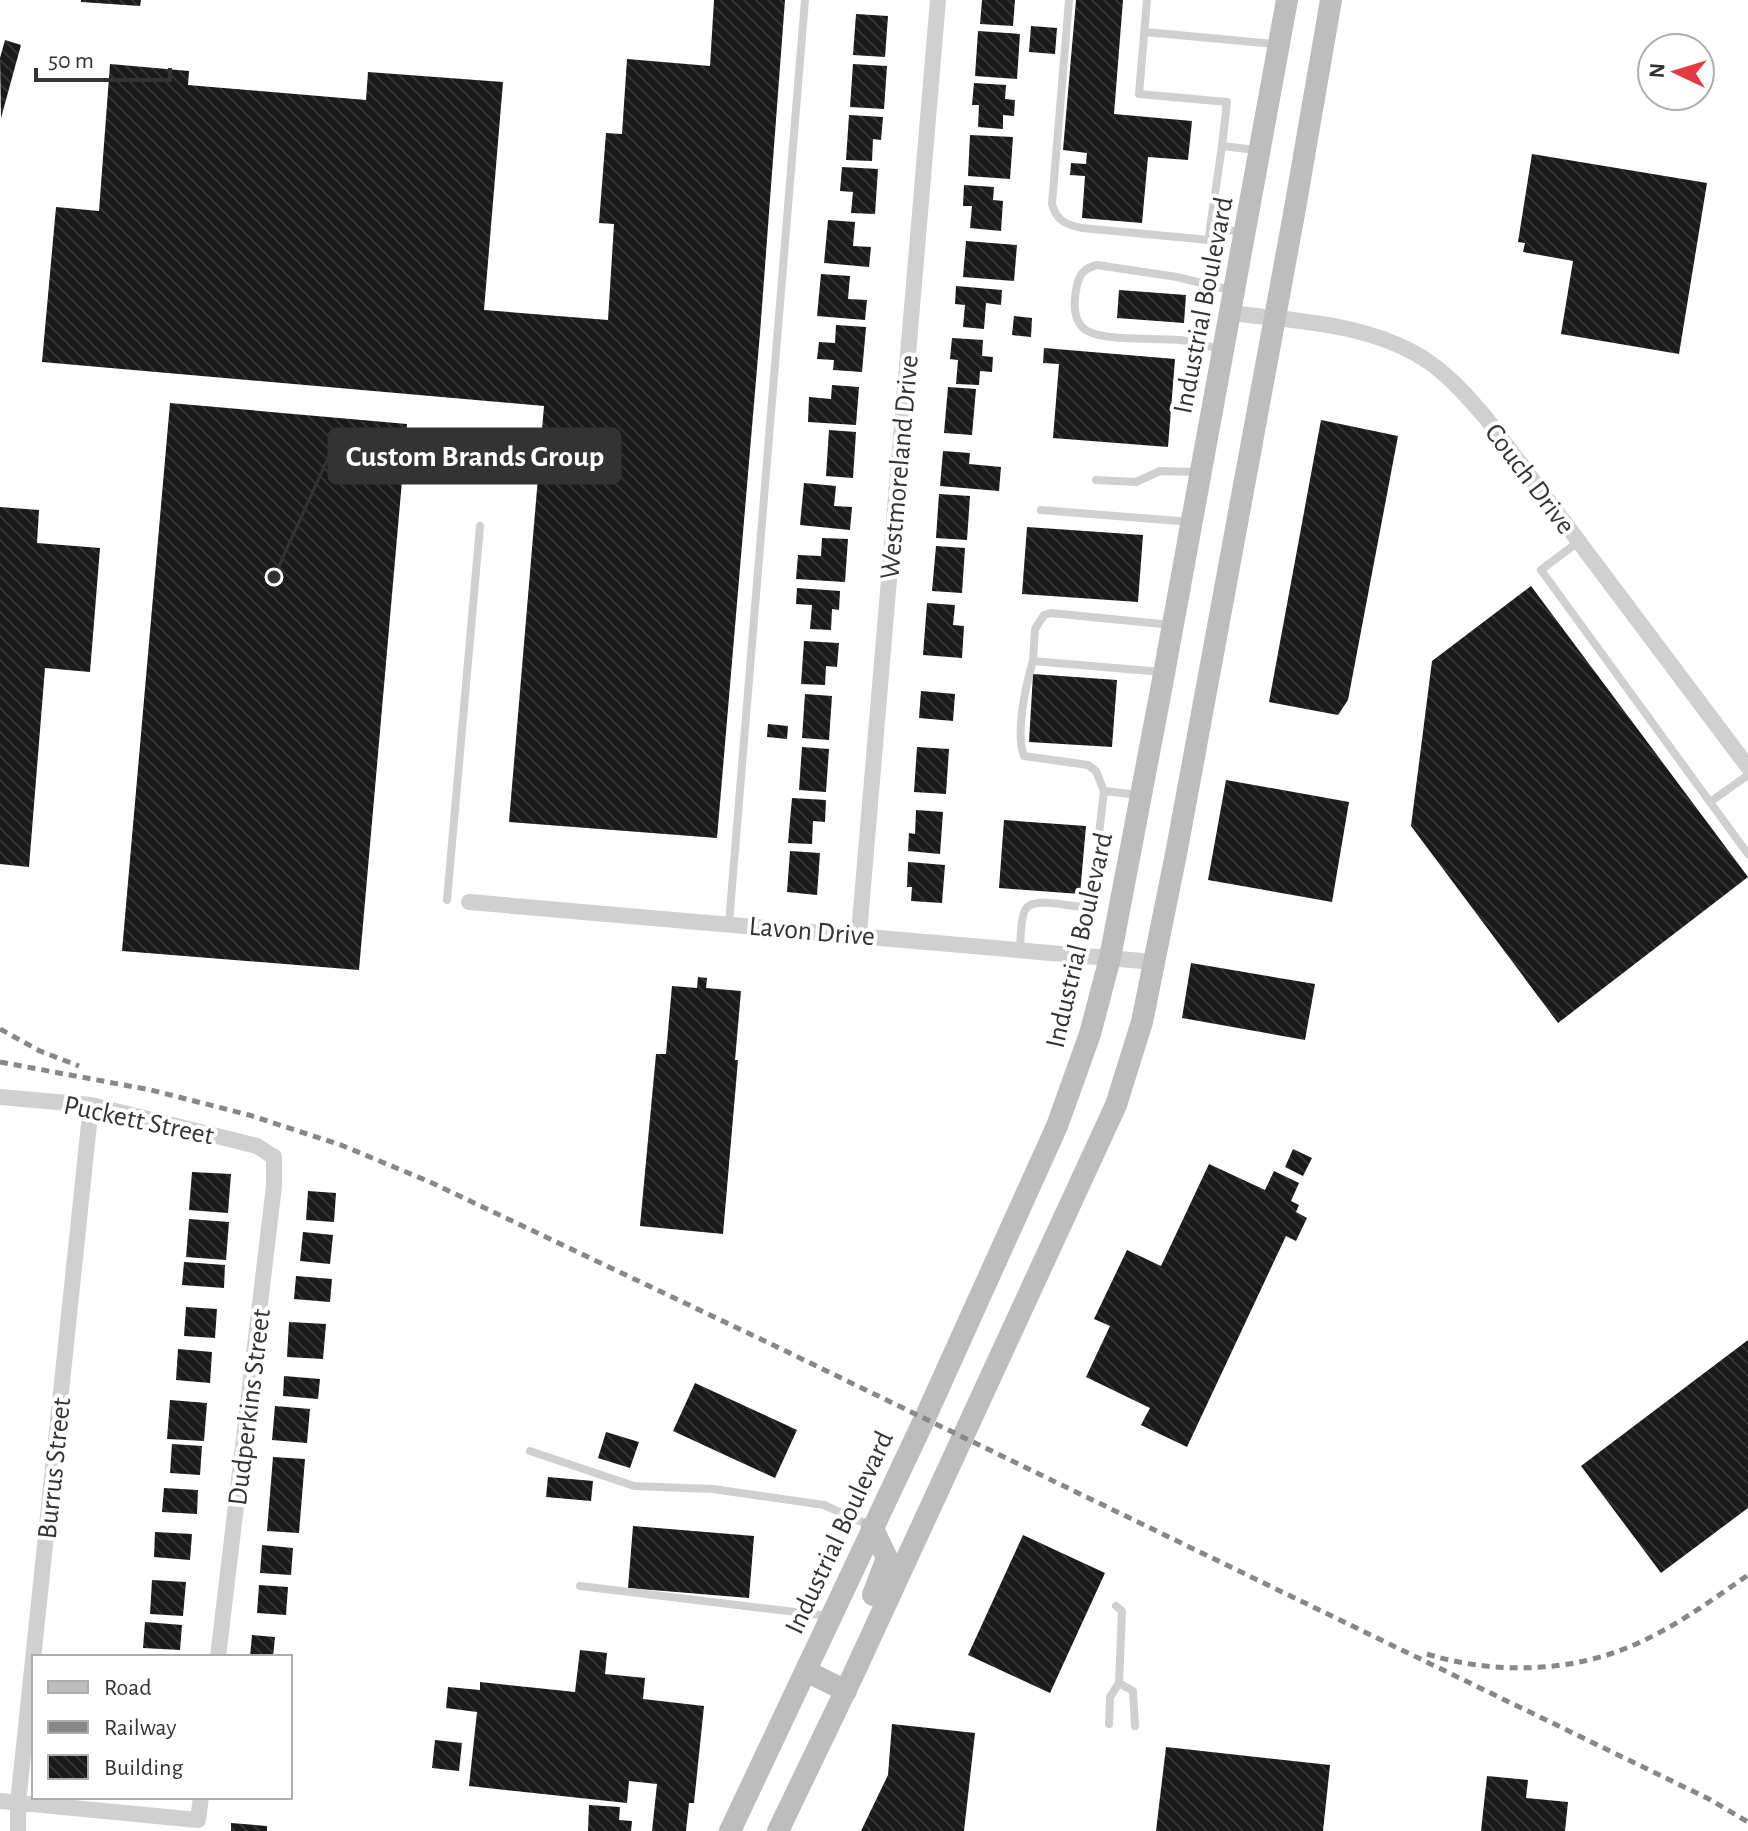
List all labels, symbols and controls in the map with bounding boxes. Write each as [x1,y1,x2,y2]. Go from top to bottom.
scale bar [36,32,170,82]
north arrow [1636,32,1716,112]
text: 50 m [48,49,94,73]
text: N [1646,62,1669,79]
street label: Industrial Boulevard [1169,195,1239,416]
street label: Westmoreland Drive [876,354,924,581]
street label: Couch Drive [1479,419,1580,540]
callout: Custom Brands Group [329,429,620,483]
text: Custom Brands Group [346,442,604,472]
street label: Industrial Boulevard [1042,830,1118,1051]
street label: Lavon Drive [748,913,876,951]
street label: Puckett Street [61,1091,216,1151]
street label: Dudperkins Street [224,1307,276,1507]
street label: Burrus Street [34,1396,76,1540]
street label: Industrial Boulevard [781,1427,899,1639]
legend [32,1655,292,1799]
text: Road [104,1676,152,1700]
text: Railway [104,1716,176,1740]
text: Building [104,1756,183,1780]

